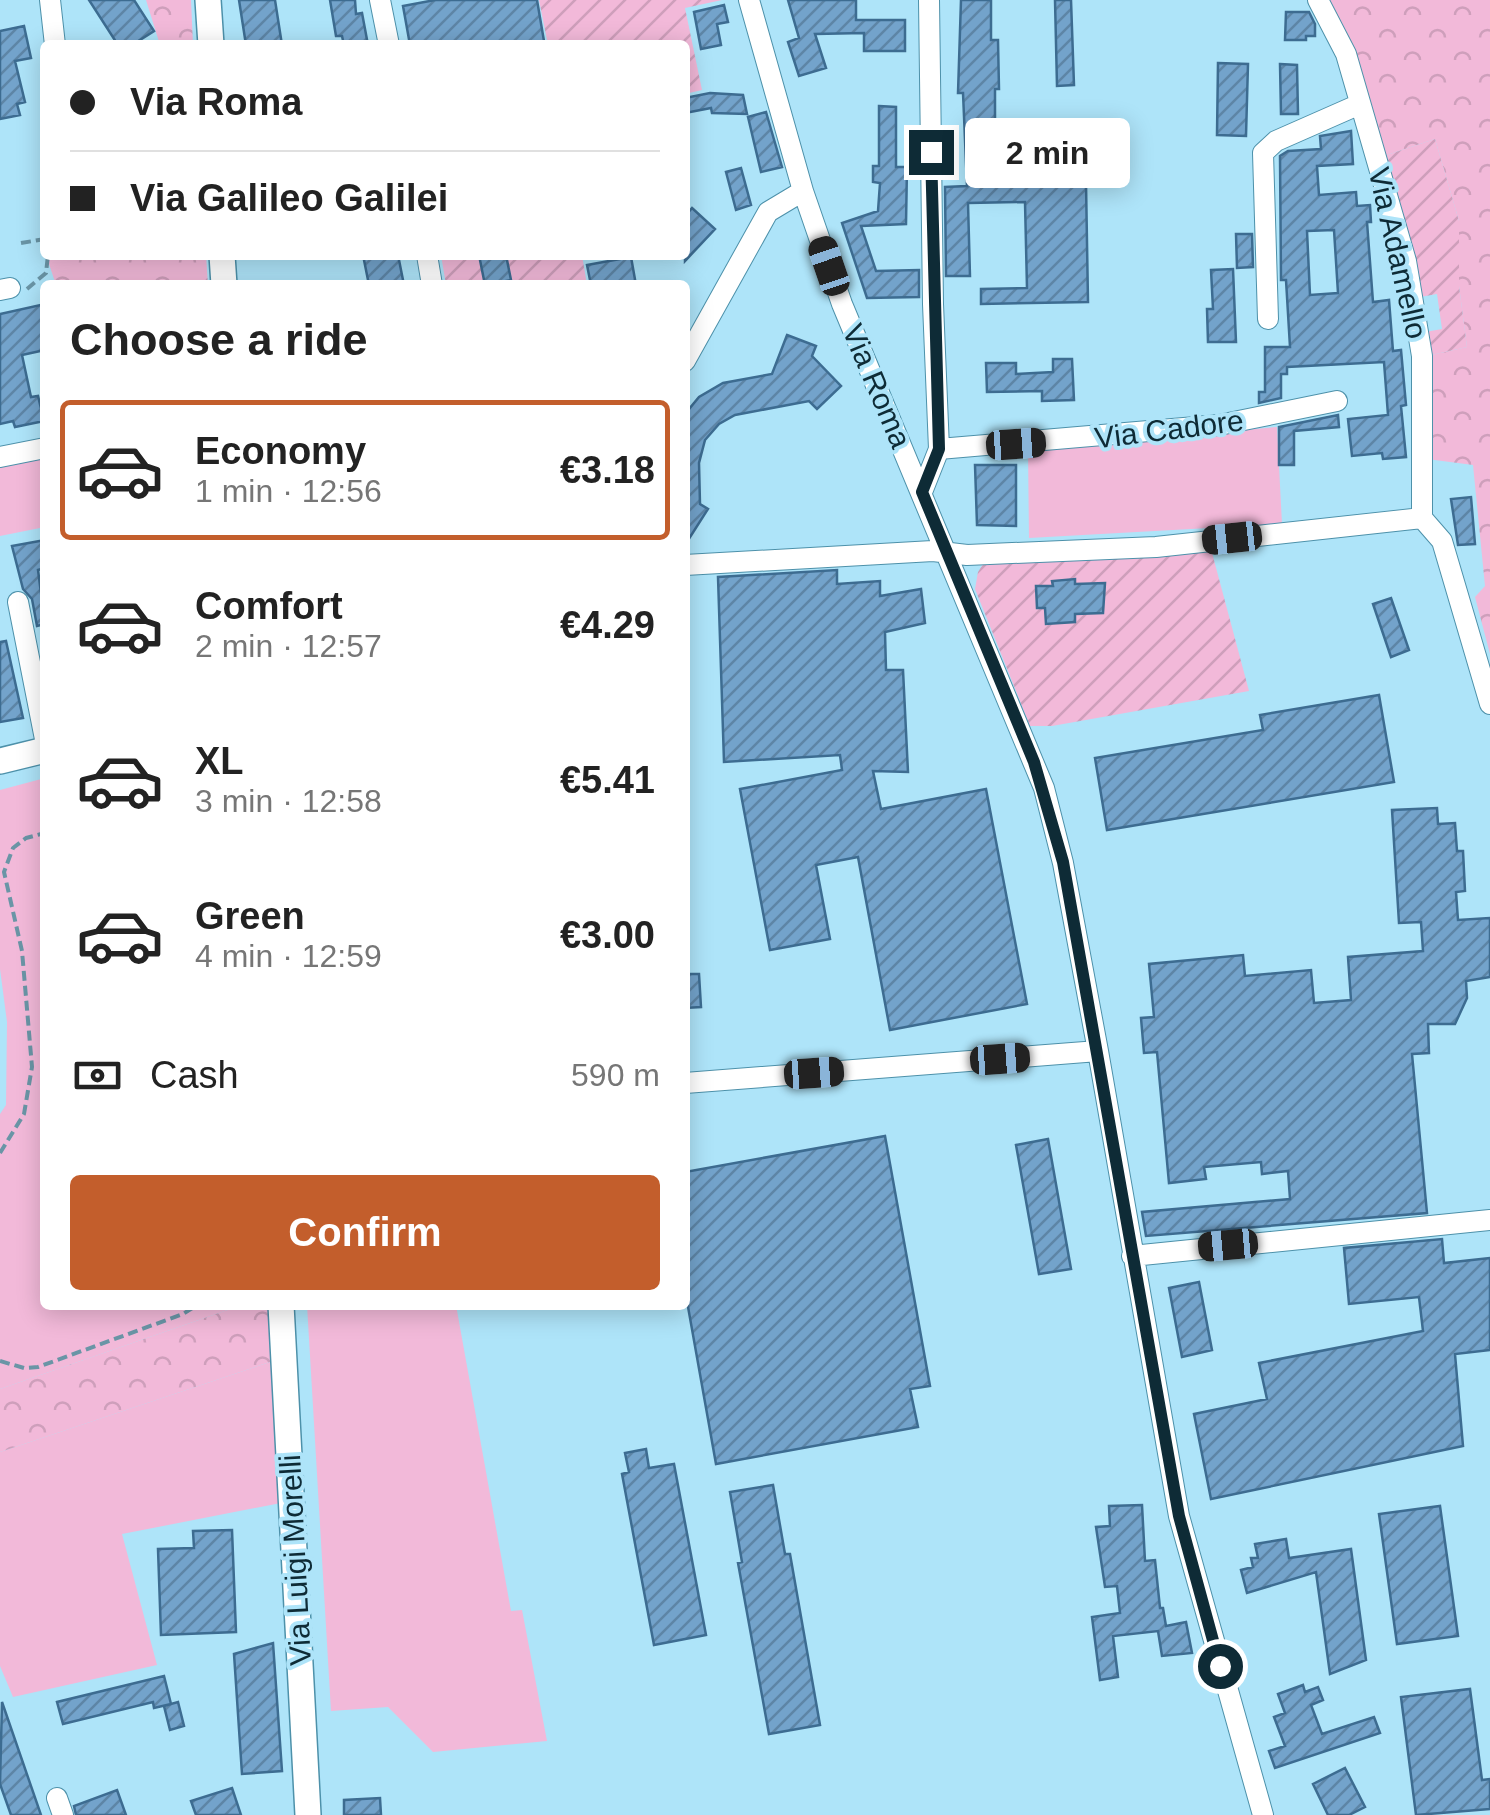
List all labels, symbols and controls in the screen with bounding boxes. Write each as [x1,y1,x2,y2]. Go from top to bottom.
text: Via Roma [130,81,302,123]
callout: 2 min [966,117,1131,187]
route end [909,130,954,175]
text: 2 min [1006,135,1089,171]
street label: Via Adamello [1362,164,1434,342]
text: Via Galileo Galilei [130,177,448,219]
car [805,233,853,299]
text: Choose a ride [70,314,368,365]
street label: Via Roma [836,319,918,453]
street label: Via Cadore [1093,404,1245,454]
icon: car [75,425,165,515]
car [985,427,1047,461]
text: Economy [195,430,366,472]
text: €3.18 [560,449,655,491]
text: 1 min · 12:56 [195,473,382,509]
car [1201,520,1263,556]
icon: car [75,580,165,670]
text: Comfort [195,585,343,627]
text: €4.29 [560,604,655,646]
text: 2 min · 12:57 [195,628,382,664]
icon: car [75,735,165,825]
text: XL [195,740,244,782]
text: €5.41 [560,759,655,801]
text: 3 min · 12:58 [195,783,382,819]
icon: car [75,890,165,980]
text: Green [195,895,305,937]
text: €3.00 [560,914,655,956]
text: 4 min · 12:59 [195,938,382,974]
car [969,1042,1031,1076]
icon: cash [70,1048,125,1103]
text: Cash [150,1054,239,1096]
car [783,1056,845,1090]
text: 590 m [571,1057,660,1093]
button: Confirm [70,1175,660,1290]
car [1197,1227,1259,1263]
street label: Via Luigi Morelli [273,1454,317,1666]
route start [1198,1644,1243,1689]

